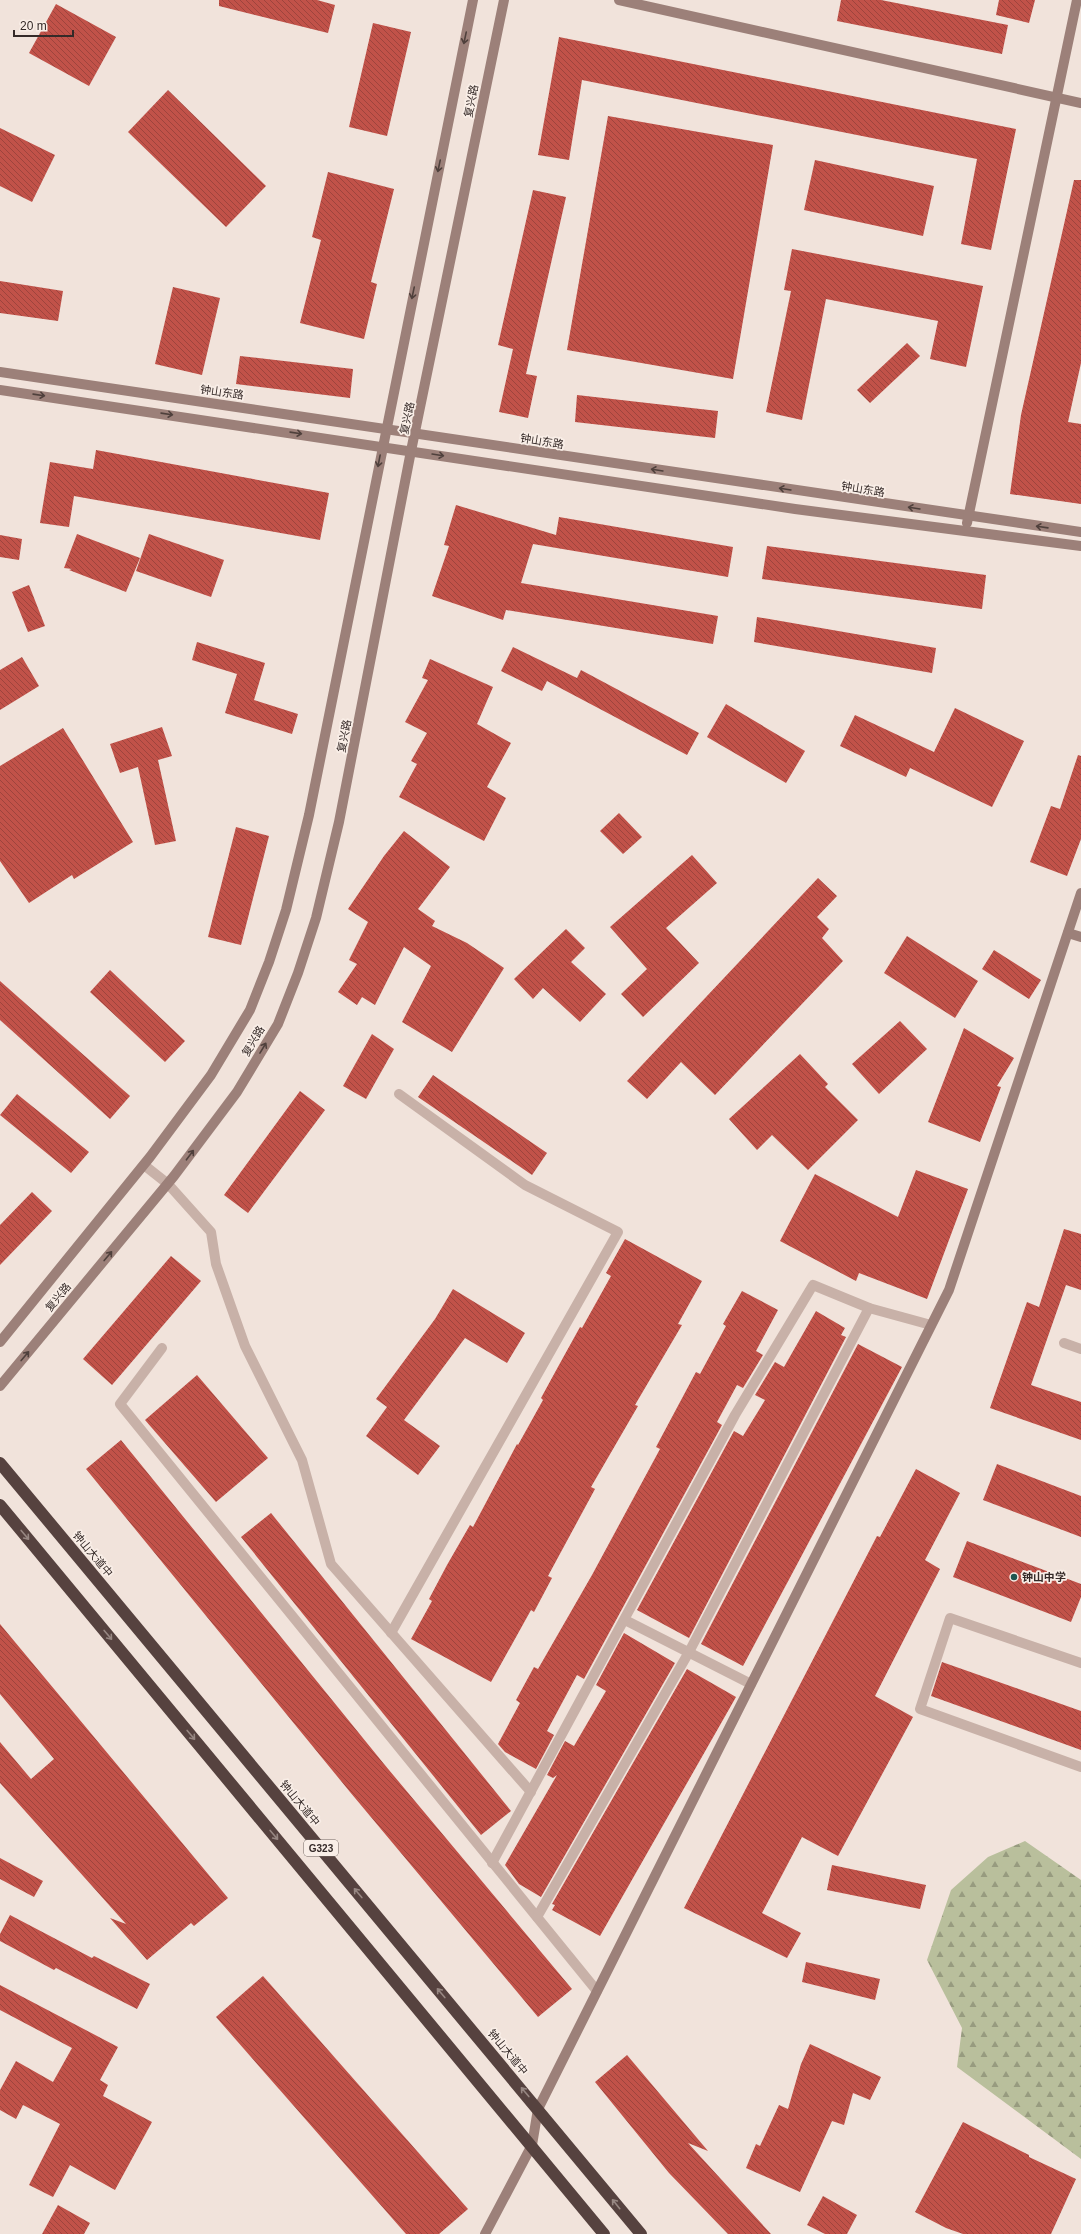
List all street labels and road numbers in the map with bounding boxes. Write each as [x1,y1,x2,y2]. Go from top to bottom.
street label: 复兴路 [462,84,480,118]
street label: 钟山东路 [199,383,245,401]
street label: 复兴路 [398,401,416,435]
street label: 钟山东路 [519,432,565,450]
street label: 钟山东路 [840,480,886,498]
street label: 复兴路 [335,719,353,753]
street label: 复兴路 [239,1024,267,1058]
street label: 复兴路 [43,1281,73,1313]
street label: 钟山大道中 [71,1529,115,1579]
street label: 钟山大道中 [278,1778,322,1828]
road number: G323 [304,1840,338,1856]
street label: 钟山大道中 [486,2027,530,2077]

